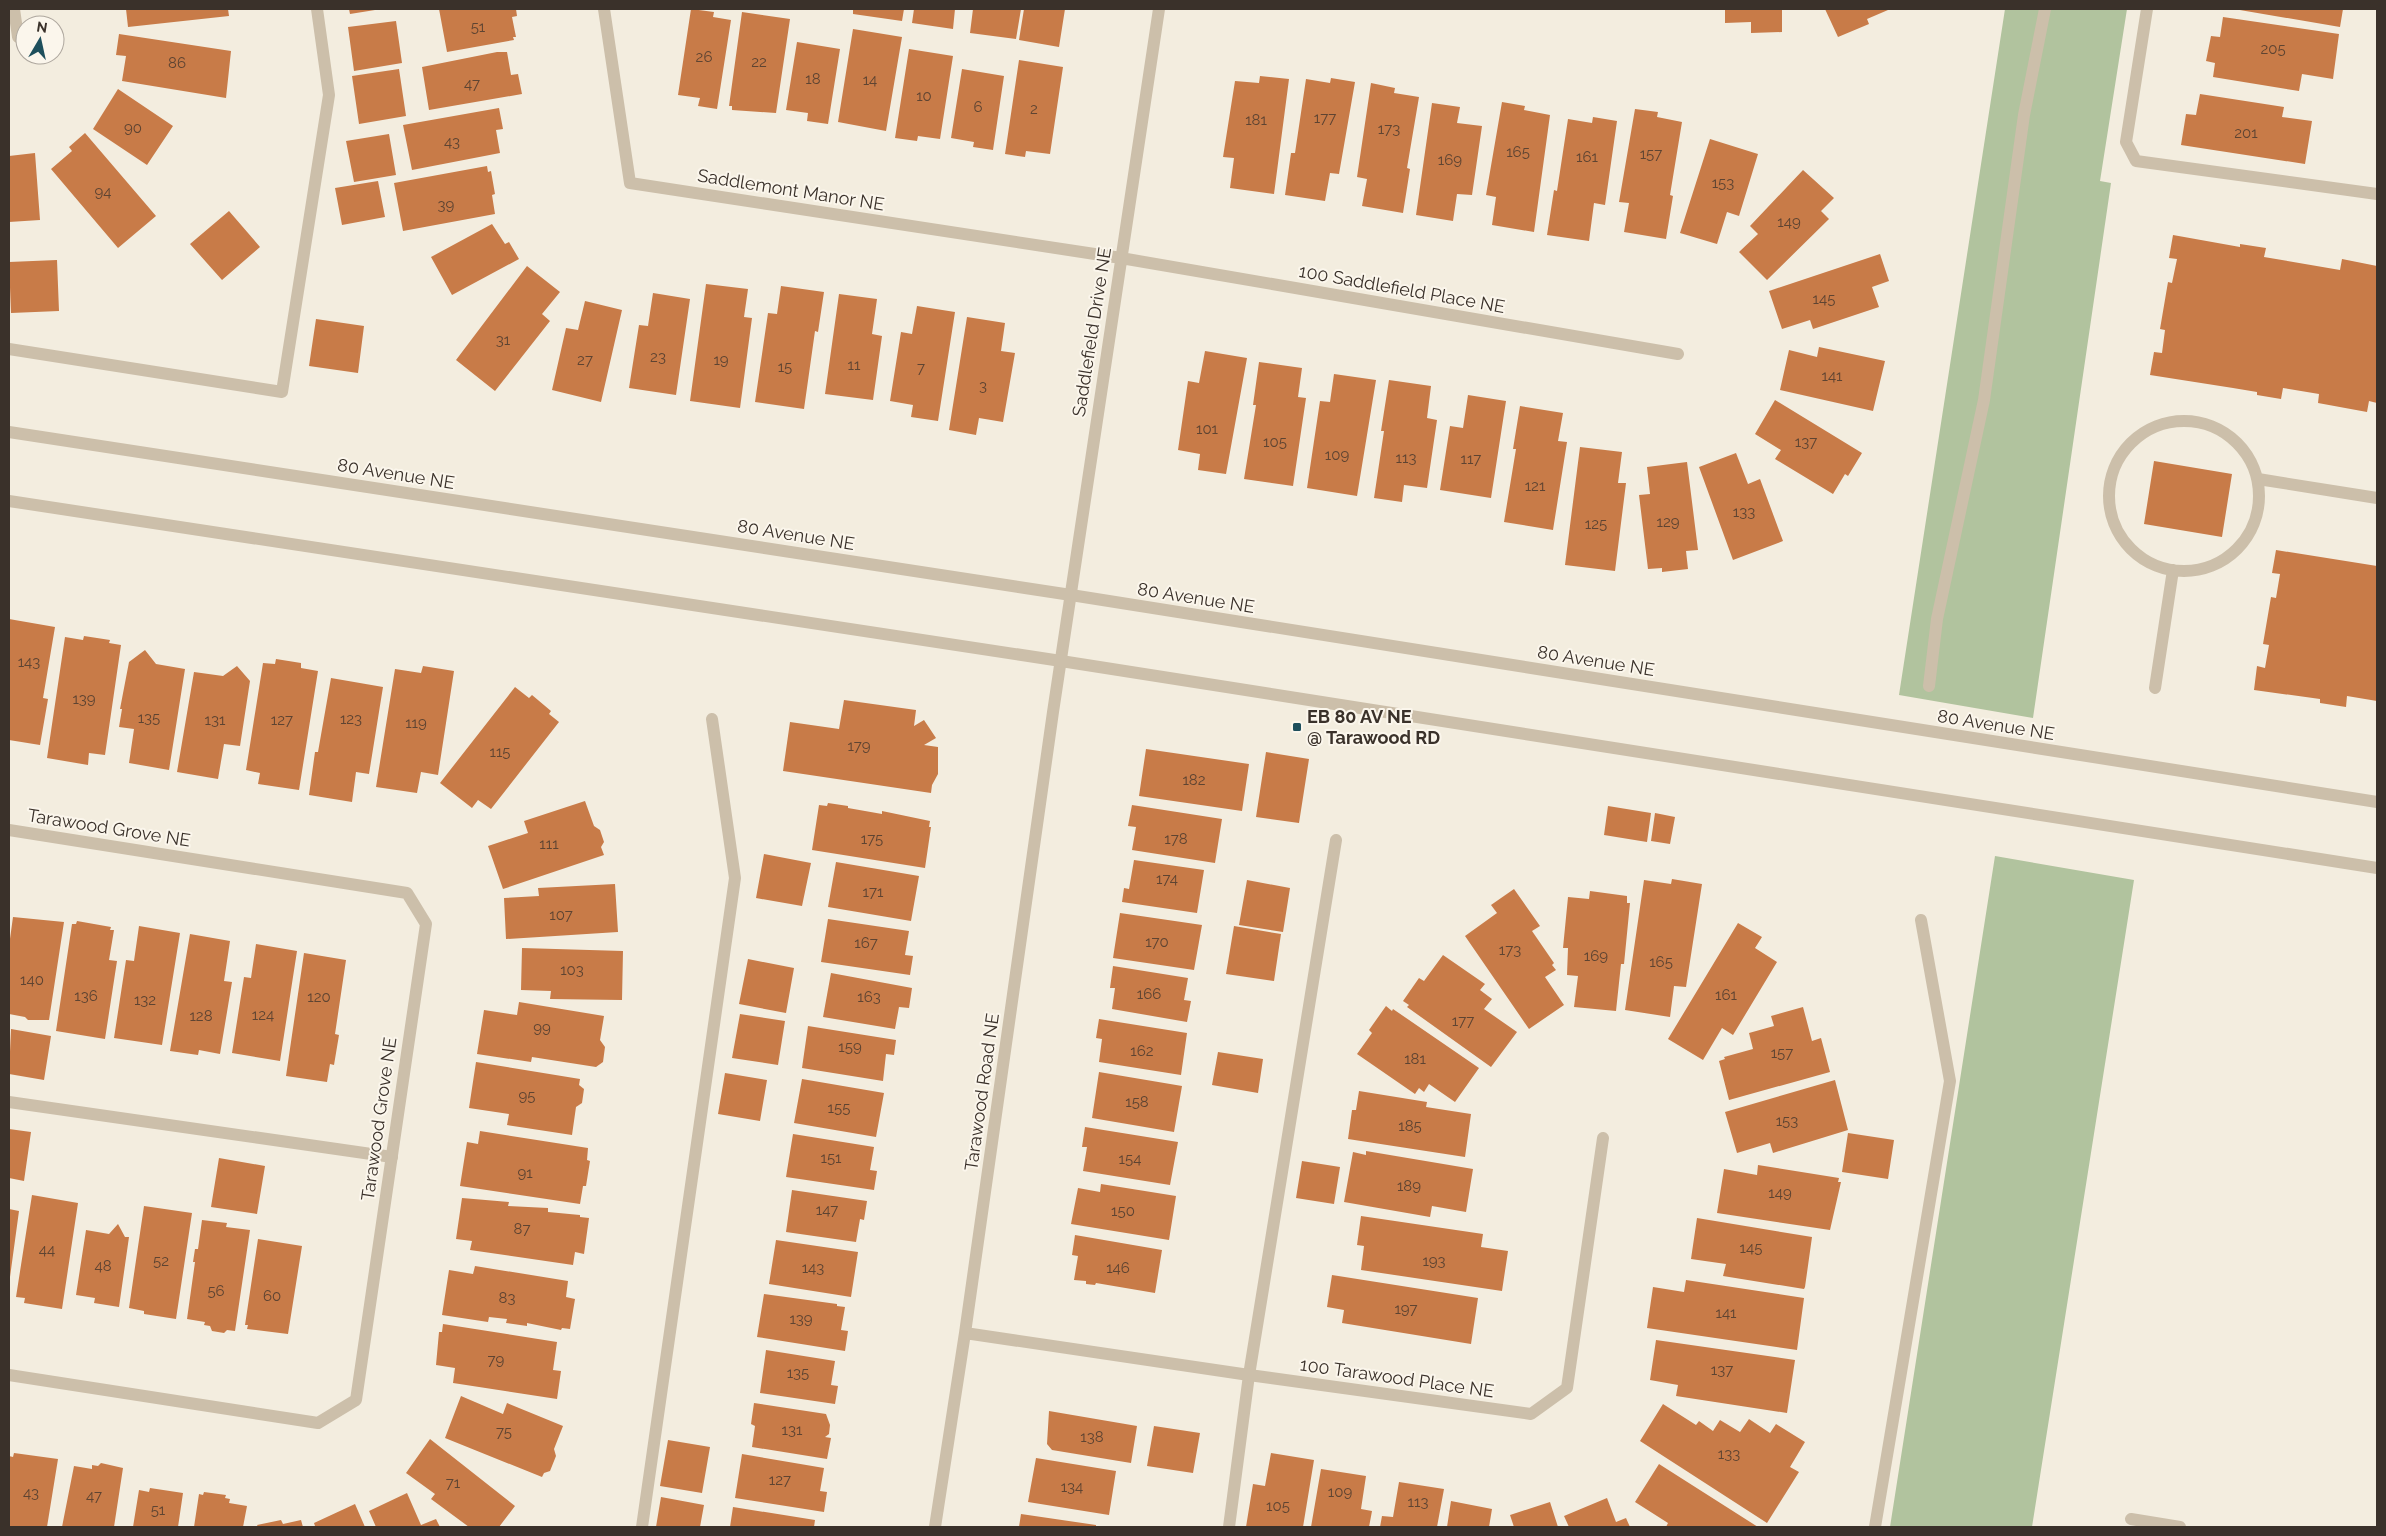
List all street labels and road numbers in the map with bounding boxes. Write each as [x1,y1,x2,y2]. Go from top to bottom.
street label: Saddlemont Manor NE [696,164,886,215]
street label: Saddlefield Drive NE [1068,246,1115,418]
street label: 100 Saddlefield Place NE [1297,260,1507,317]
street label: 80 Avenue NE [336,454,456,493]
street label: 80 Avenue NE [736,515,856,554]
street label: 80 Avenue NE [1136,578,1256,617]
street label: 80 Avenue NE [1536,641,1656,680]
street label: 80 Avenue NE [1936,705,2056,744]
street label: Tarawood Grove NE [26,804,192,851]
street label: Tarawood Road NE [960,1012,1003,1172]
street label: Tarawood Grove NE [357,1036,400,1202]
street label: 100 Tarawood Place NE [1299,1353,1495,1402]

